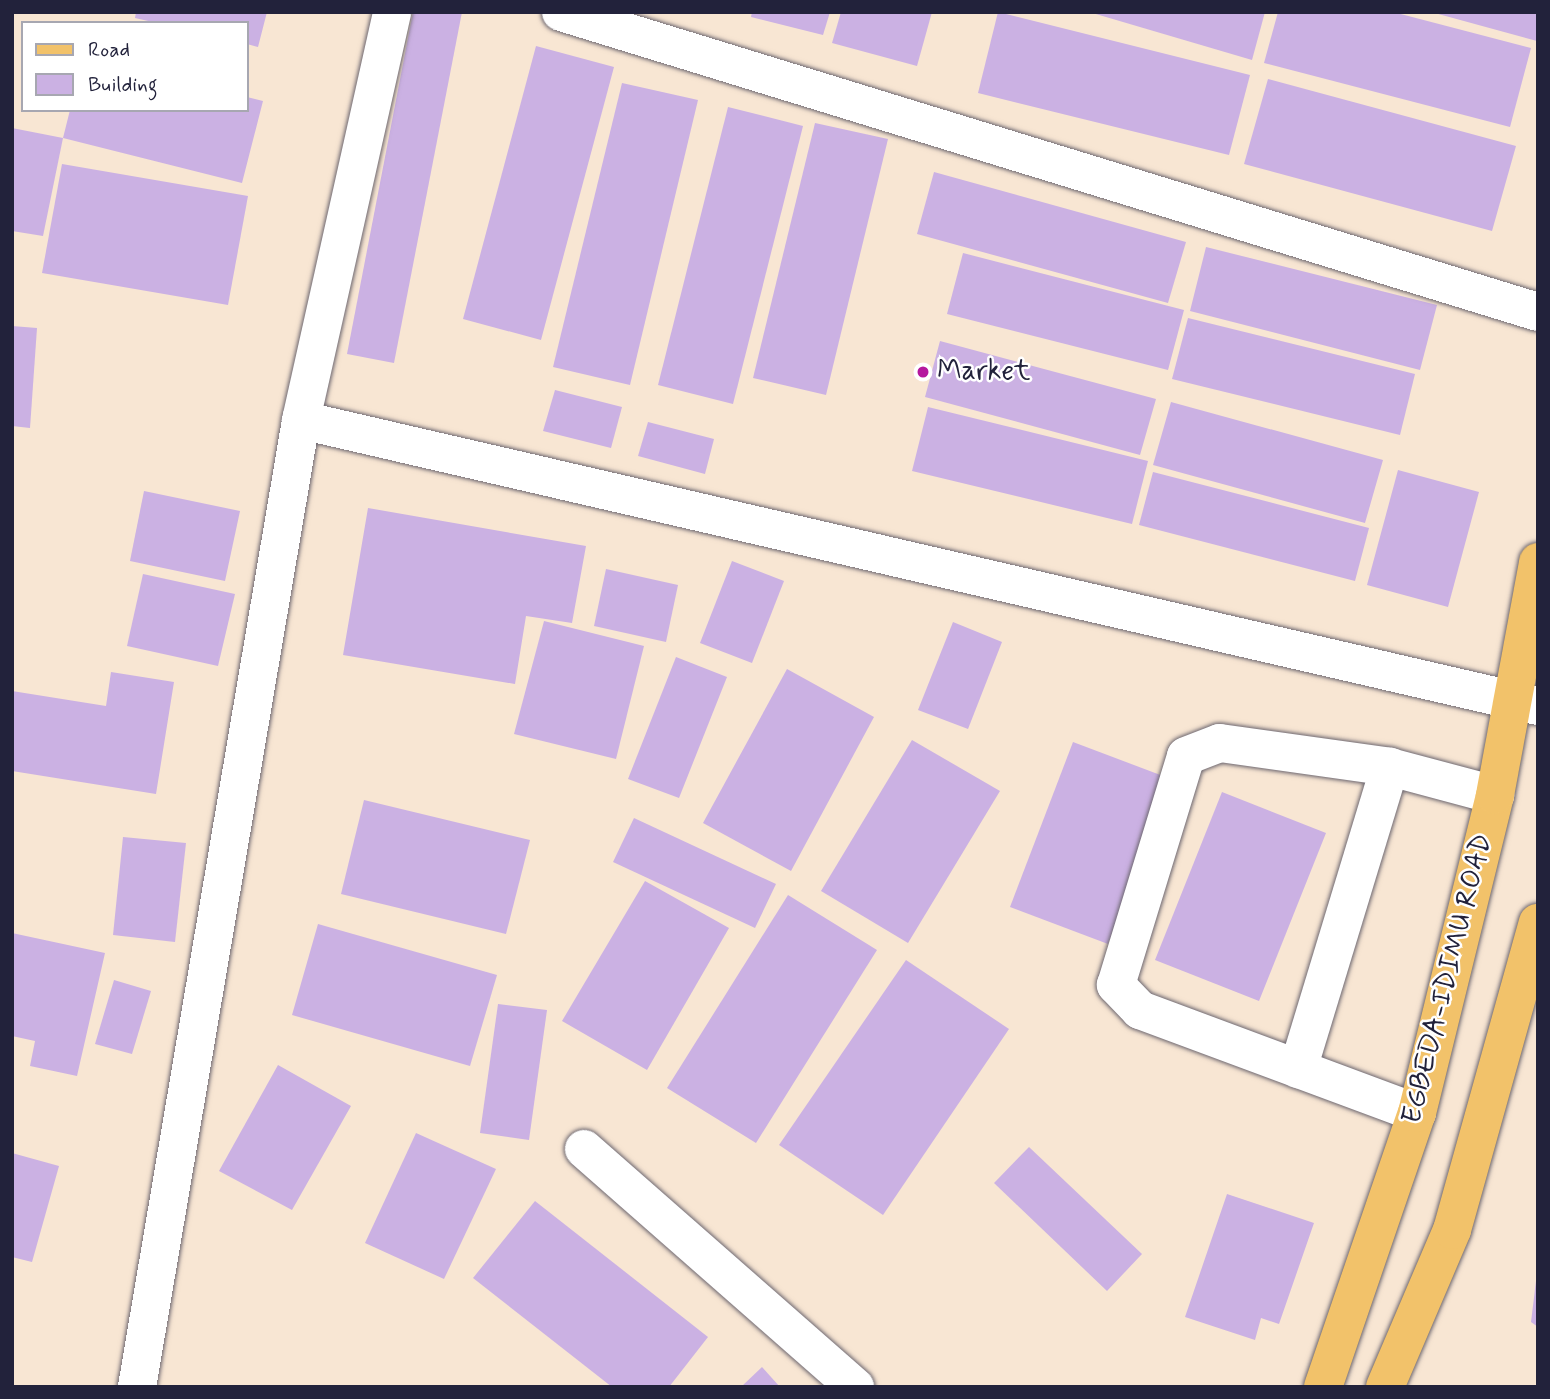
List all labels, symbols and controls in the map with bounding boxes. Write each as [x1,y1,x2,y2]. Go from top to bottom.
legend [21,21,248,112]
text: Road [88,36,130,64]
text: Building [88,71,158,99]
place label: Market [937,355,1031,389]
marker: Market [915,364,931,380]
street label: EGBEDA-IDIMU ROAD [1396,832,1500,1126]

